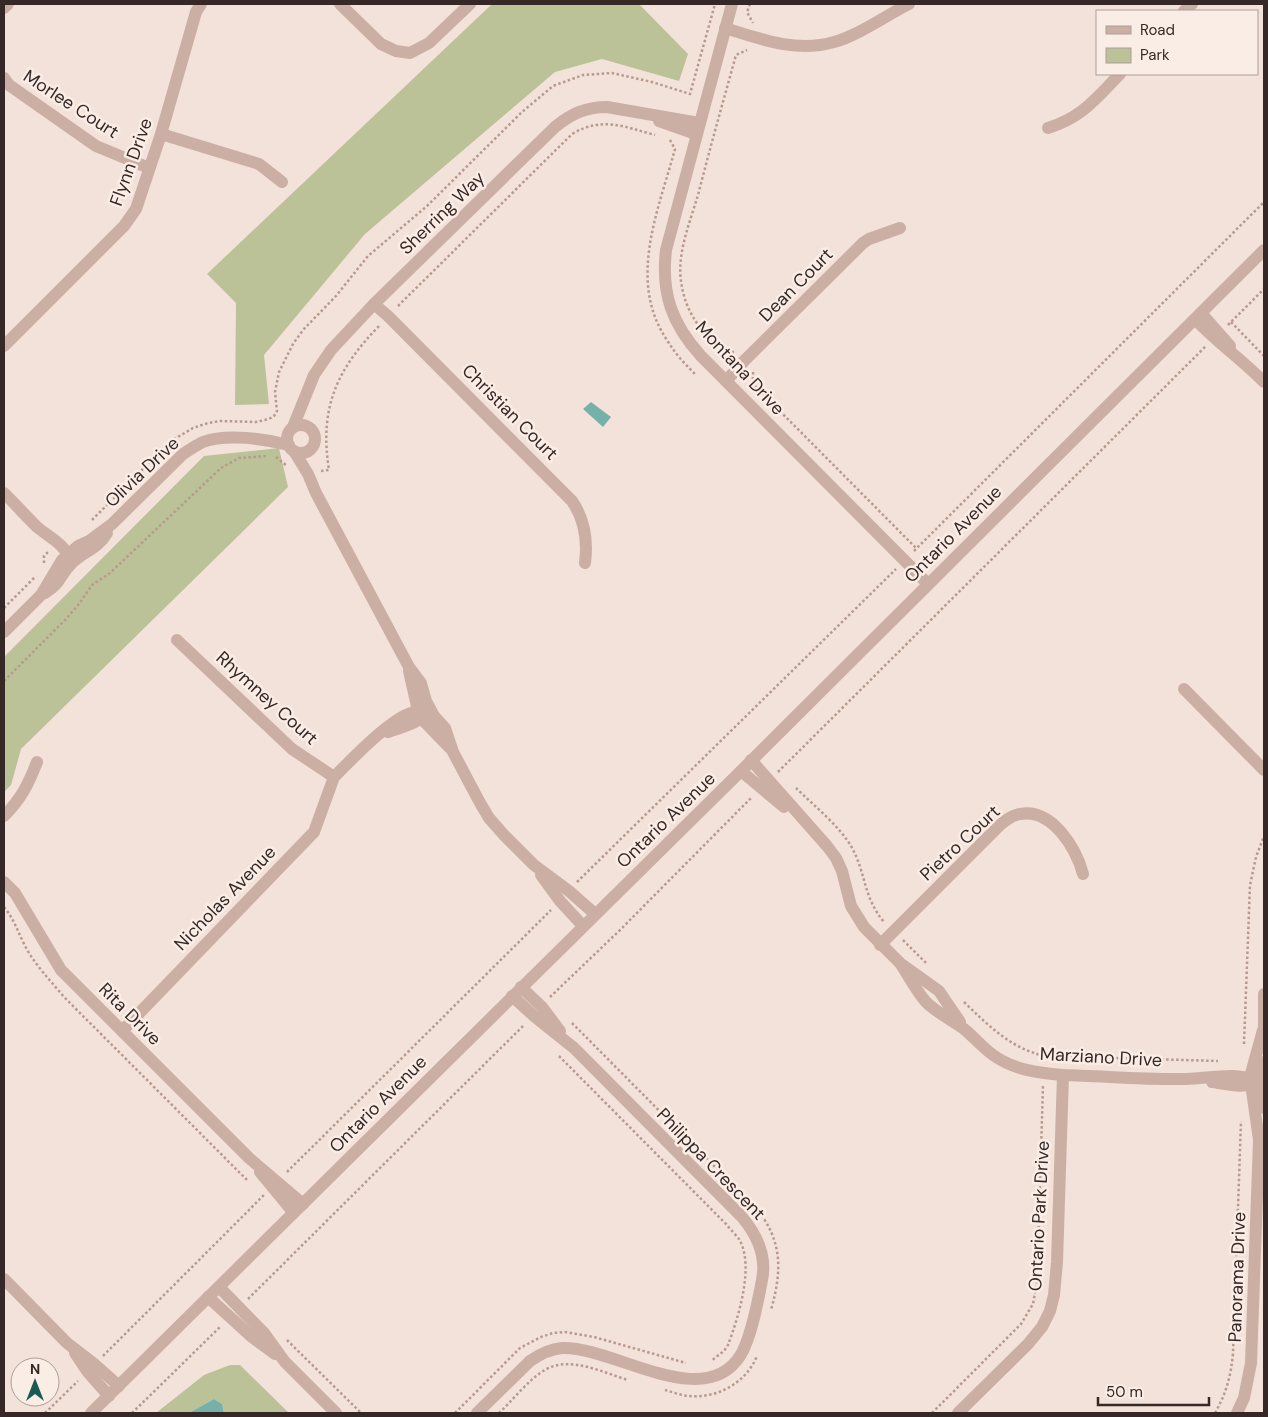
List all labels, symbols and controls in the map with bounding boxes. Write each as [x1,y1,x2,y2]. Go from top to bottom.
legend [1096,10,1258,75]
text: Road [1140,20,1175,40]
text: Park [1140,45,1170,65]
street label: Morlee Court [19,64,123,144]
street label: Flynn Drive [104,115,158,209]
street label: Sherring Way [394,166,490,260]
street label: Dean Court [754,243,838,327]
street label: Montana Drive [690,316,790,420]
street label: Christian Court [457,359,563,465]
street label: Olivia Drive [100,431,184,513]
street label: Ontario Avenue [899,480,1007,588]
street label: Rhymney Court [211,646,323,750]
street label: Ontario Avenue [611,767,721,873]
street label: Pietro Court [915,800,1005,886]
street label: Nicholas Avenue [169,840,281,956]
street label: Rita Drive [93,977,167,1051]
street label: Marziano Drive [1039,1042,1163,1072]
street label: Ontario Avenue [324,1050,432,1158]
street label: Philippa Crescent [651,1103,771,1225]
street label: Ontario Park Drive [1023,1140,1055,1292]
street label: Panorama Drive [1223,1211,1251,1343]
north arrow [10,1357,60,1407]
text: N [30,1360,40,1378]
scale bar [1098,1374,1209,1406]
text: 50 m [1106,1382,1143,1402]

